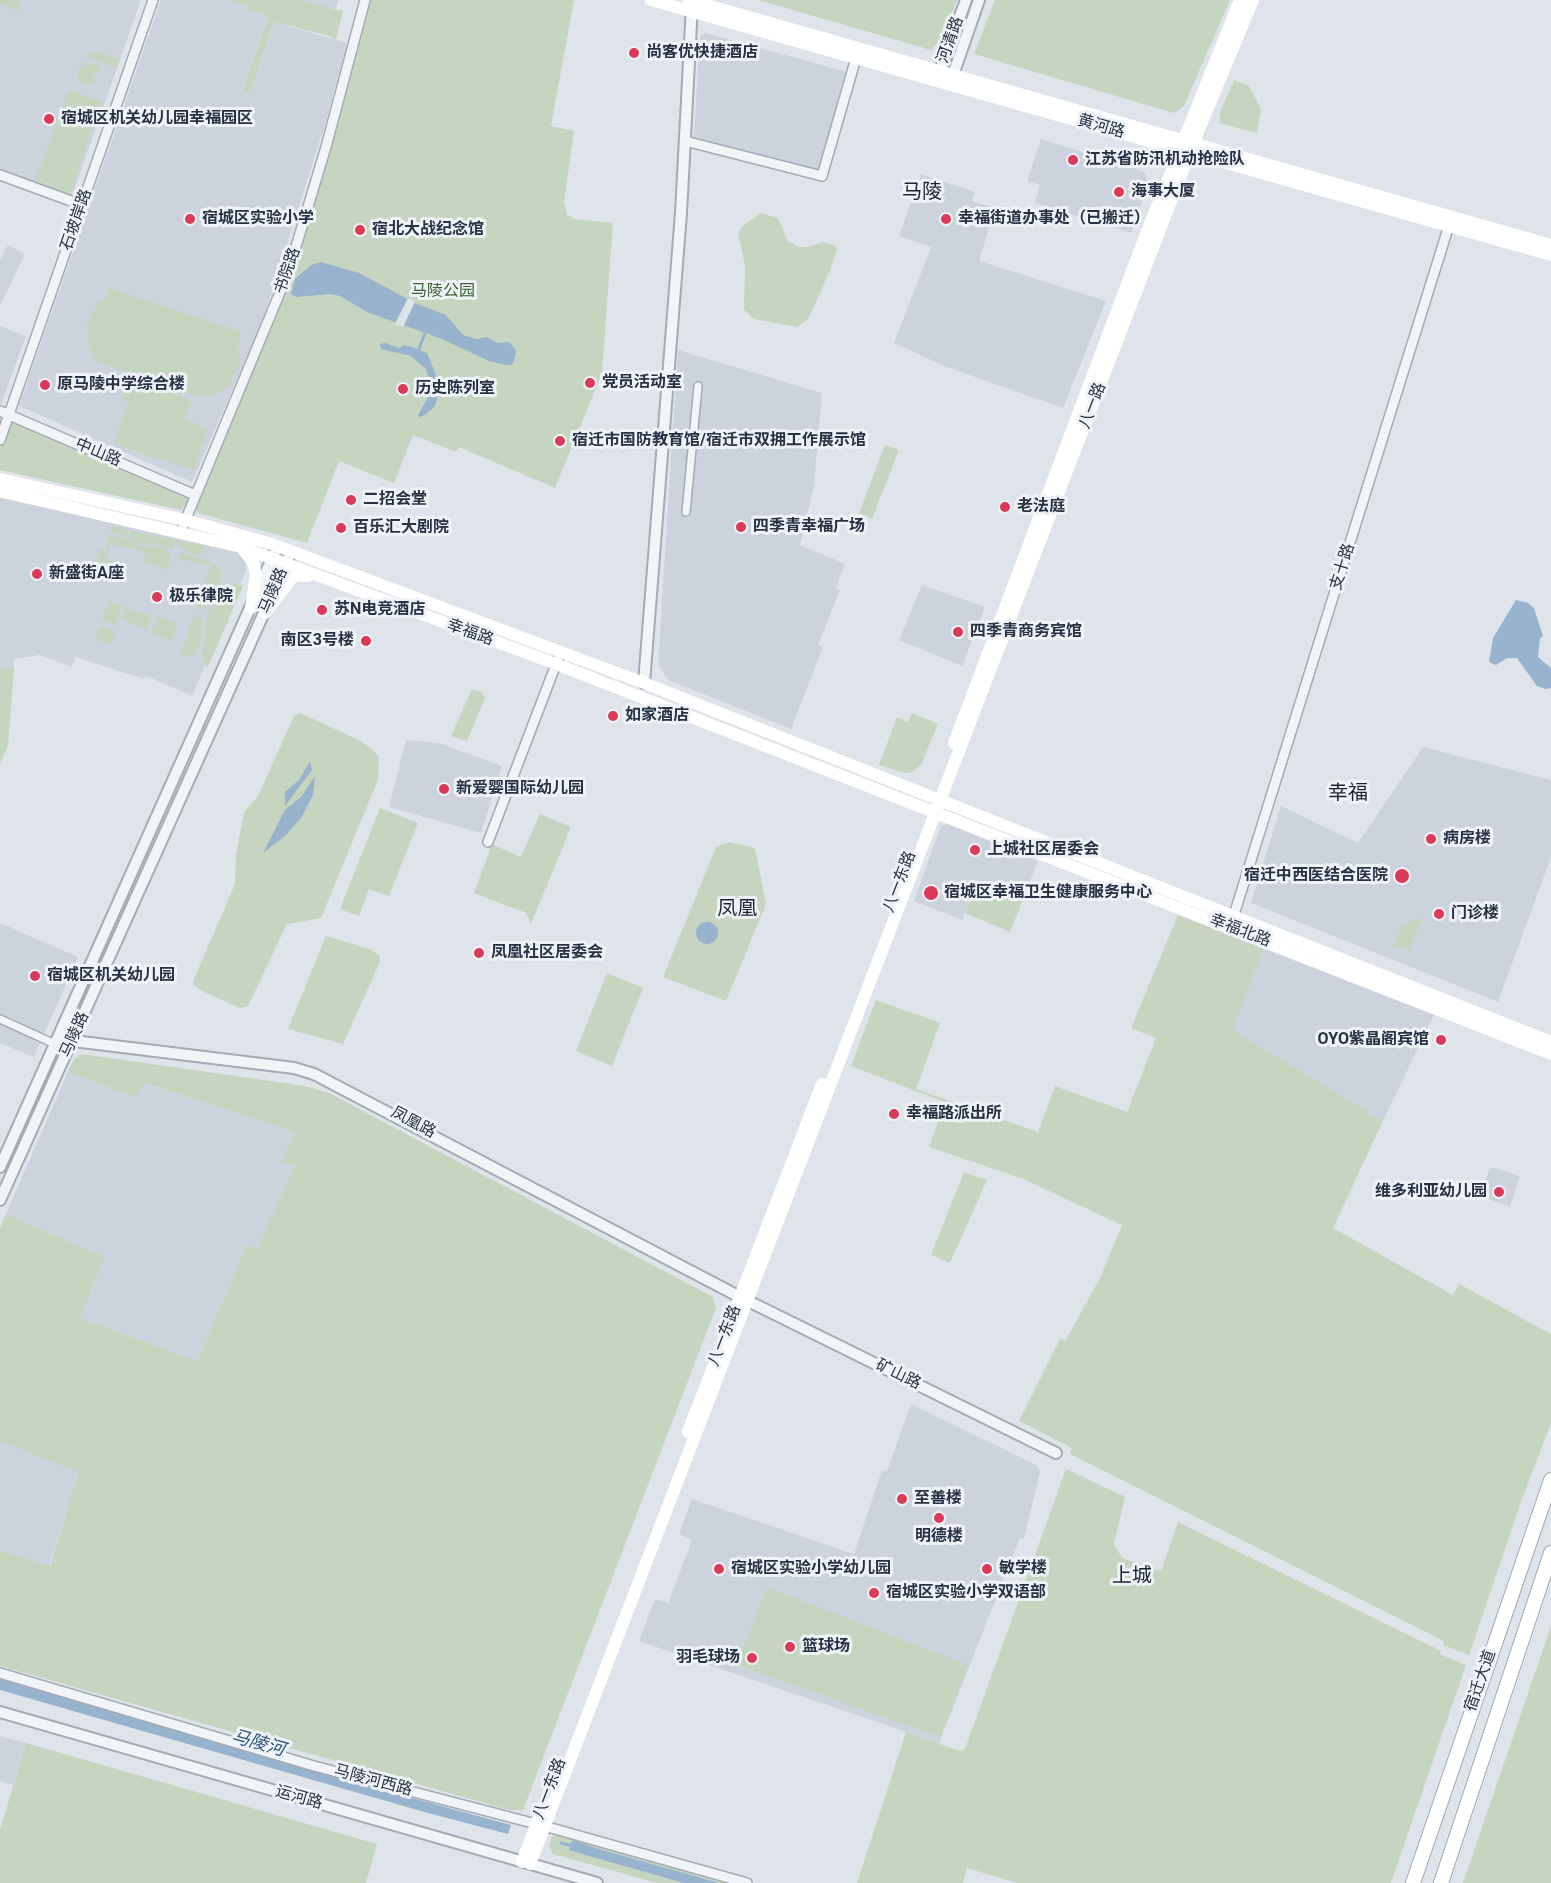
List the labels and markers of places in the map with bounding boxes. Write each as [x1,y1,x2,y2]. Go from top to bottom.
place label: 尚客优快捷酒店 [646,43,758,63]
marker: 尚客优快捷酒店 [627,46,641,60]
place label: 宿城区机关幼儿园幸福园区 [61,109,253,129]
marker: 宿城区机关幼儿园幸福园区 [42,112,56,126]
place label: 江苏省防汛机动抢险队 [1085,150,1245,170]
marker: 江苏省防汛机动抢险队 [1066,153,1080,167]
place label: 海事大厦 [1131,182,1195,202]
marker: 海事大厦 [1112,185,1126,199]
place label: 宿城区实验小学 [202,209,314,229]
place label: 幸福街道办事处（已搬迁） [958,209,1150,229]
marker: 宿城区实验小学 [183,212,197,226]
marker: 幸福街道办事处（已搬迁） [939,212,953,226]
place label: 宿北大战纪念馆 [372,220,484,240]
marker: 宿北大战纪念馆 [353,223,367,237]
place label: 党员活动室 [602,373,682,393]
place label: 原马陵中学综合楼 [57,375,185,395]
marker: 党员活动室 [583,376,597,390]
marker: 原马陵中学综合楼 [38,378,52,392]
place label: 历史陈列室 [415,379,495,399]
marker: 历史陈列室 [396,382,410,396]
place label: 宿迁市国防教育馆/宿迁市双拥工作展示馆 [572,431,866,451]
marker: 宿迁市国防教育馆/宿迁市双拥工作展示馆 [553,434,567,448]
place label: 二招会堂 [363,490,427,510]
marker: 二招会堂 [344,493,358,507]
place label: 老法庭 [1017,497,1065,517]
marker: 老法庭 [998,500,1012,514]
place label: 四季青幸福广场 [753,517,865,537]
place label: 百乐汇大剧院 [353,518,449,538]
marker: 四季青幸福广场 [734,520,748,534]
marker: 百乐汇大剧院 [334,521,348,535]
place label: 新盛街A座 [49,564,124,584]
marker: 新盛街A座 [30,567,44,581]
place label: 极乐律院 [169,587,233,607]
marker: 极乐律院 [150,590,164,604]
place label: 苏N电竞酒店 [334,600,425,620]
marker: 苏N电竞酒店 [315,603,329,617]
place label: 四季青商务宾馆 [970,622,1082,642]
marker: 四季青商务宾馆 [951,625,965,639]
place label: 南区3号楼 [281,631,354,651]
marker: 南区3号楼 [359,634,373,648]
place label: 如家酒店 [625,706,689,726]
marker: 如家酒店 [606,709,620,723]
place label: 新爱婴国际幼儿园 [456,779,584,799]
marker: 新爱婴国际幼儿园 [437,782,451,796]
place label: 病房楼 [1443,829,1491,849]
marker: 病房楼 [1424,832,1438,846]
place label: 上城社区居委会 [987,840,1099,860]
marker: 上城社区居委会 [968,843,982,857]
place label: 宿迁中西医结合医院 [1244,866,1388,886]
marker: 宿迁中西医结合医院 [1393,867,1411,885]
place label: 宿城区幸福卫生健康服务中心 [944,883,1152,903]
marker: 宿城区幸福卫生健康服务中心 [922,884,940,902]
place label: 门诊楼 [1451,904,1499,924]
marker: 门诊楼 [1432,907,1446,921]
place label: 凤凰社区居委会 [491,943,603,963]
marker: 凤凰社区居委会 [472,946,486,960]
place label: 宿城区机关幼儿园 [47,966,175,986]
marker: 宿城区机关幼儿园 [28,969,42,983]
place label: OYO紫晶阁宾馆 [1318,1030,1429,1050]
marker: OYO紫晶阁宾馆 [1434,1033,1448,1047]
place label: 幸福路派出所 [906,1104,1002,1124]
marker: 幸福路派出所 [887,1107,901,1121]
place label: 维多利亚幼儿园 [1375,1182,1487,1202]
marker: 维多利亚幼儿园 [1492,1185,1506,1199]
place label: 至善楼 [914,1489,962,1509]
marker: 至善楼 [895,1492,909,1506]
marker: 明德楼 [932,1511,946,1525]
place label: 明德楼 [915,1527,963,1547]
place label: 宿城区实验小学幼儿园 [731,1559,891,1579]
place label: 敏学楼 [999,1559,1047,1579]
marker: 宿城区实验小学幼儿园 [712,1562,726,1576]
marker: 敏学楼 [980,1562,994,1576]
place label: 宿城区实验小学双语部 [886,1583,1046,1603]
marker: 宿城区实验小学双语部 [867,1586,881,1600]
place label: 篮球场 [802,1637,850,1657]
marker: 篮球场 [783,1640,797,1654]
place label: 羽毛球场 [676,1648,740,1668]
marker: 羽毛球场 [745,1651,759,1665]

